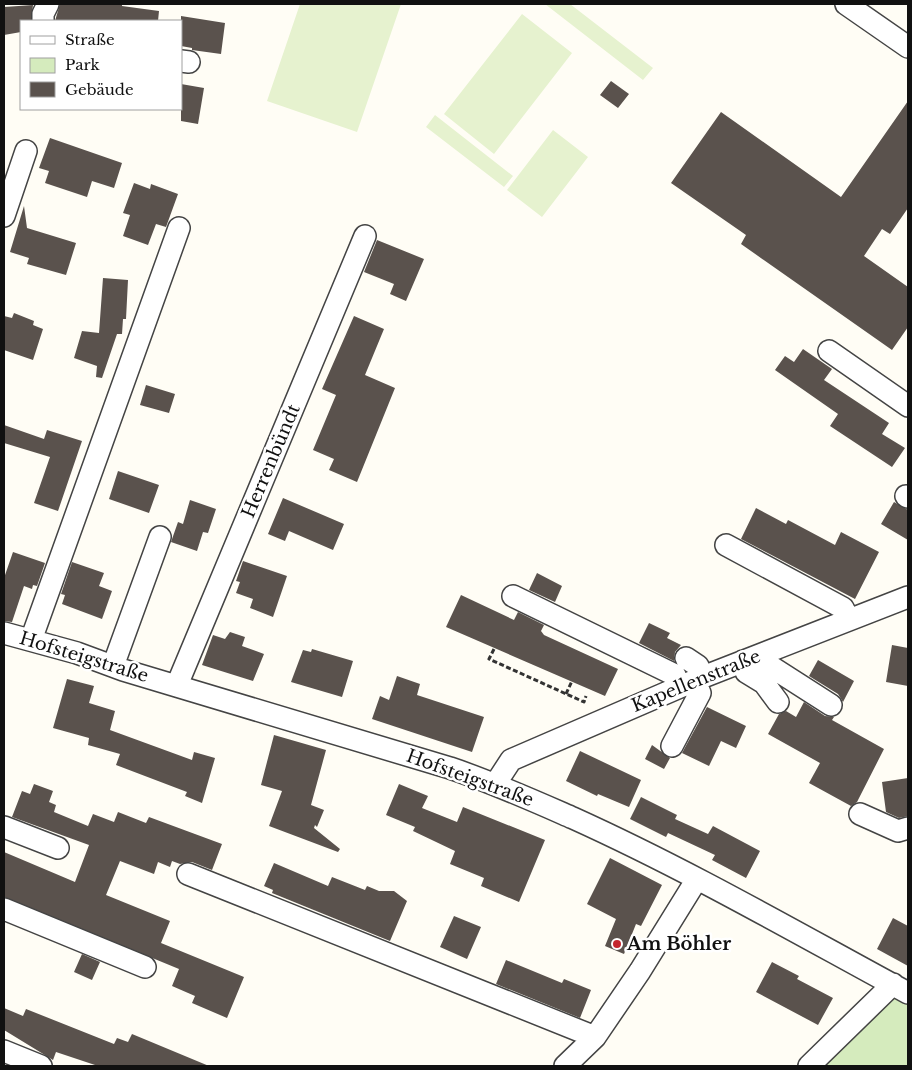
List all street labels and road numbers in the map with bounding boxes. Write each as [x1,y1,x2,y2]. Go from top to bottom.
street label: Herrenbündt [237,401,305,521]
street label: Hofsteigstraße [17,627,151,687]
street label: Kapellenstraße [628,645,764,717]
street label: Hofsteigstraße [403,745,537,811]

